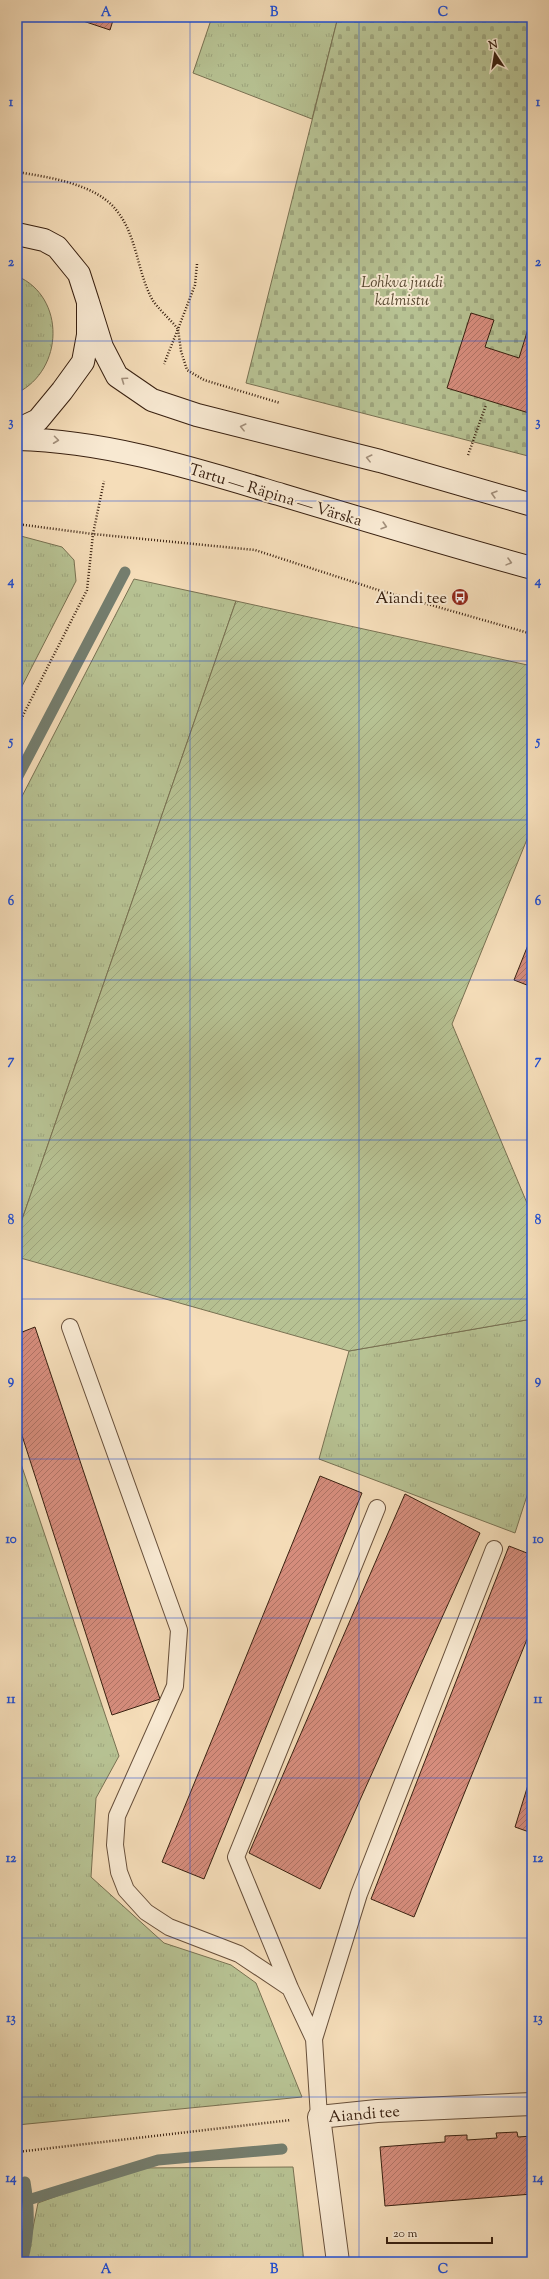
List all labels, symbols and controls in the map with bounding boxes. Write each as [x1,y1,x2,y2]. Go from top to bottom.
text: A [101,4,112,22]
text: B [270,4,279,22]
text: C [438,4,448,22]
north arrow [475,34,515,74]
text: N [486,36,499,54]
text: 1 [9,94,14,112]
text: 1 [536,94,541,112]
text: 2 [8,254,15,272]
text: 2 [535,254,542,272]
park label: Lohkva juudi kalmistu [361,272,443,313]
one-way arrow [121,378,128,385]
text: 3 [8,414,14,432]
text: 3 [535,414,541,432]
one-way arrow [240,423,247,431]
one-way arrow [53,436,59,445]
one-way arrow [366,455,373,463]
street label: Tartu — Räpina — Värska [186,459,365,534]
one-way arrow [491,490,498,499]
one-way arrow [381,521,388,530]
one-way arrow [506,557,513,566]
text: 4 [7,573,15,591]
text: 4 [534,573,542,591]
bus stop icon: Aiandi tee [450,587,470,607]
place label: Aiandi tee [375,588,447,611]
text: 5 [8,733,14,751]
text: 5 [535,733,541,751]
text: 6 [8,893,15,911]
text: 6 [535,893,542,911]
text: 7 [8,1052,15,1070]
text: 7 [535,1052,542,1070]
text: 8 [8,1212,15,1230]
text: 8 [535,1212,542,1230]
text: 9 [8,1372,15,1390]
text: 9 [535,1372,542,1390]
text: 10 [5,1531,17,1549]
text: 10 [532,1531,544,1549]
text: 11 [7,1691,16,1709]
text: 11 [534,1691,543,1709]
text: 12 [6,1850,17,1868]
text: 12 [533,1850,544,1868]
text: 13 [6,2010,16,2028]
text: 13 [533,2010,543,2028]
street label: Aiandi tee [328,2101,401,2130]
text: 14 [6,2170,17,2188]
text: 14 [533,2170,544,2188]
scale bar [387,2219,492,2245]
text: 20 m [393,2225,418,2243]
text: A [101,2261,112,2279]
text: B [270,2261,279,2279]
text: C [438,2261,448,2279]

